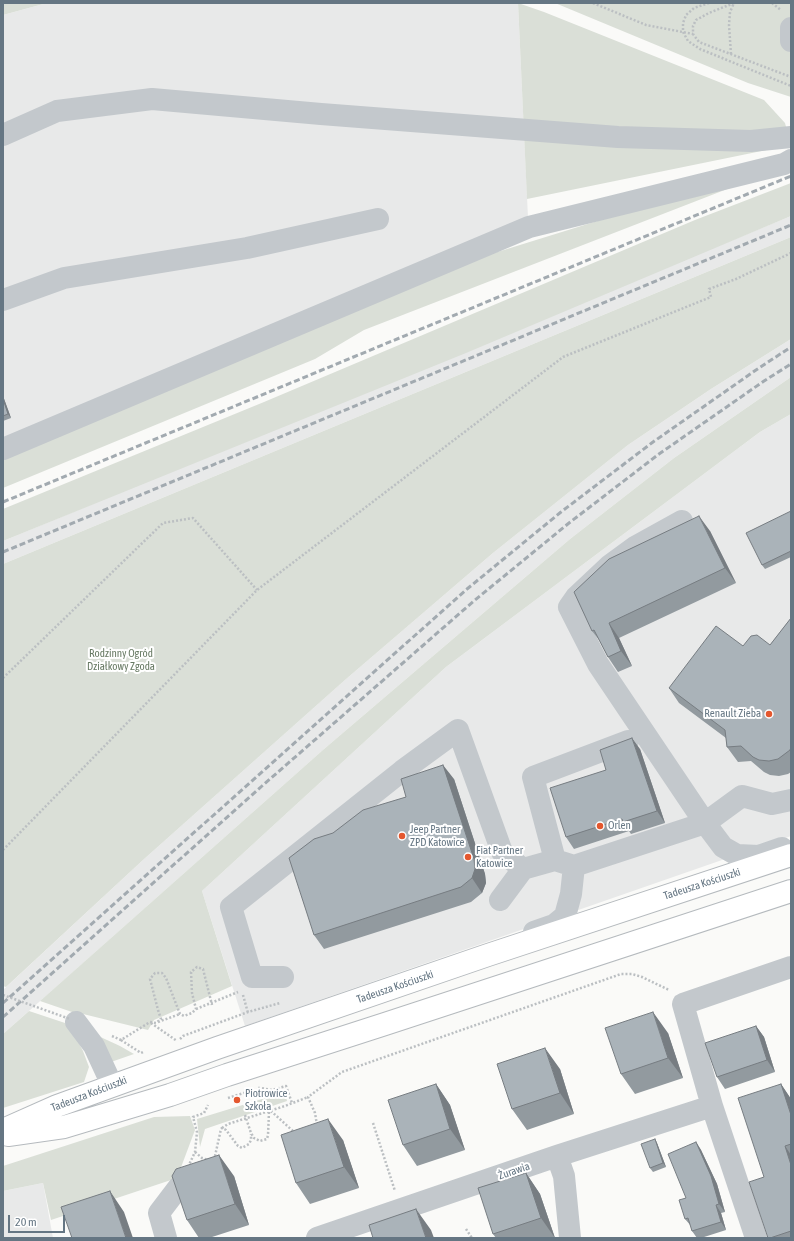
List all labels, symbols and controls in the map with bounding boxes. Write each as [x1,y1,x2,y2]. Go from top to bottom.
park label: Rodzinny Ogród Działkowy Zgoda [87,647,155,673]
place label: Renault Zieba [704,707,761,721]
marker: Renault Zieba [764,709,774,719]
place label: Orlen [608,819,631,833]
marker: Orlen [595,821,605,831]
place label: Jeep Partner ZPD Katowice [410,823,465,849]
marker: Jeep Partner ZPD Katowice [397,831,407,841]
place label: Fiat Partner Katowice [476,844,523,870]
marker: Fiat Partner Katowice [463,852,473,862]
street label: Tadeusza Kościuszki [662,865,742,903]
street label: Tadeusza Kościuszki [355,968,435,1006]
street label: Tadeusza Kościuszki [49,1073,129,1115]
place label: Piotrowice Szkoła [245,1087,288,1113]
marker: Piotrowice Szkoła [232,1095,242,1105]
street label: Żurawia [496,1159,532,1183]
scale bar [10,1207,67,1233]
text: 20 m [15,1215,37,1229]

